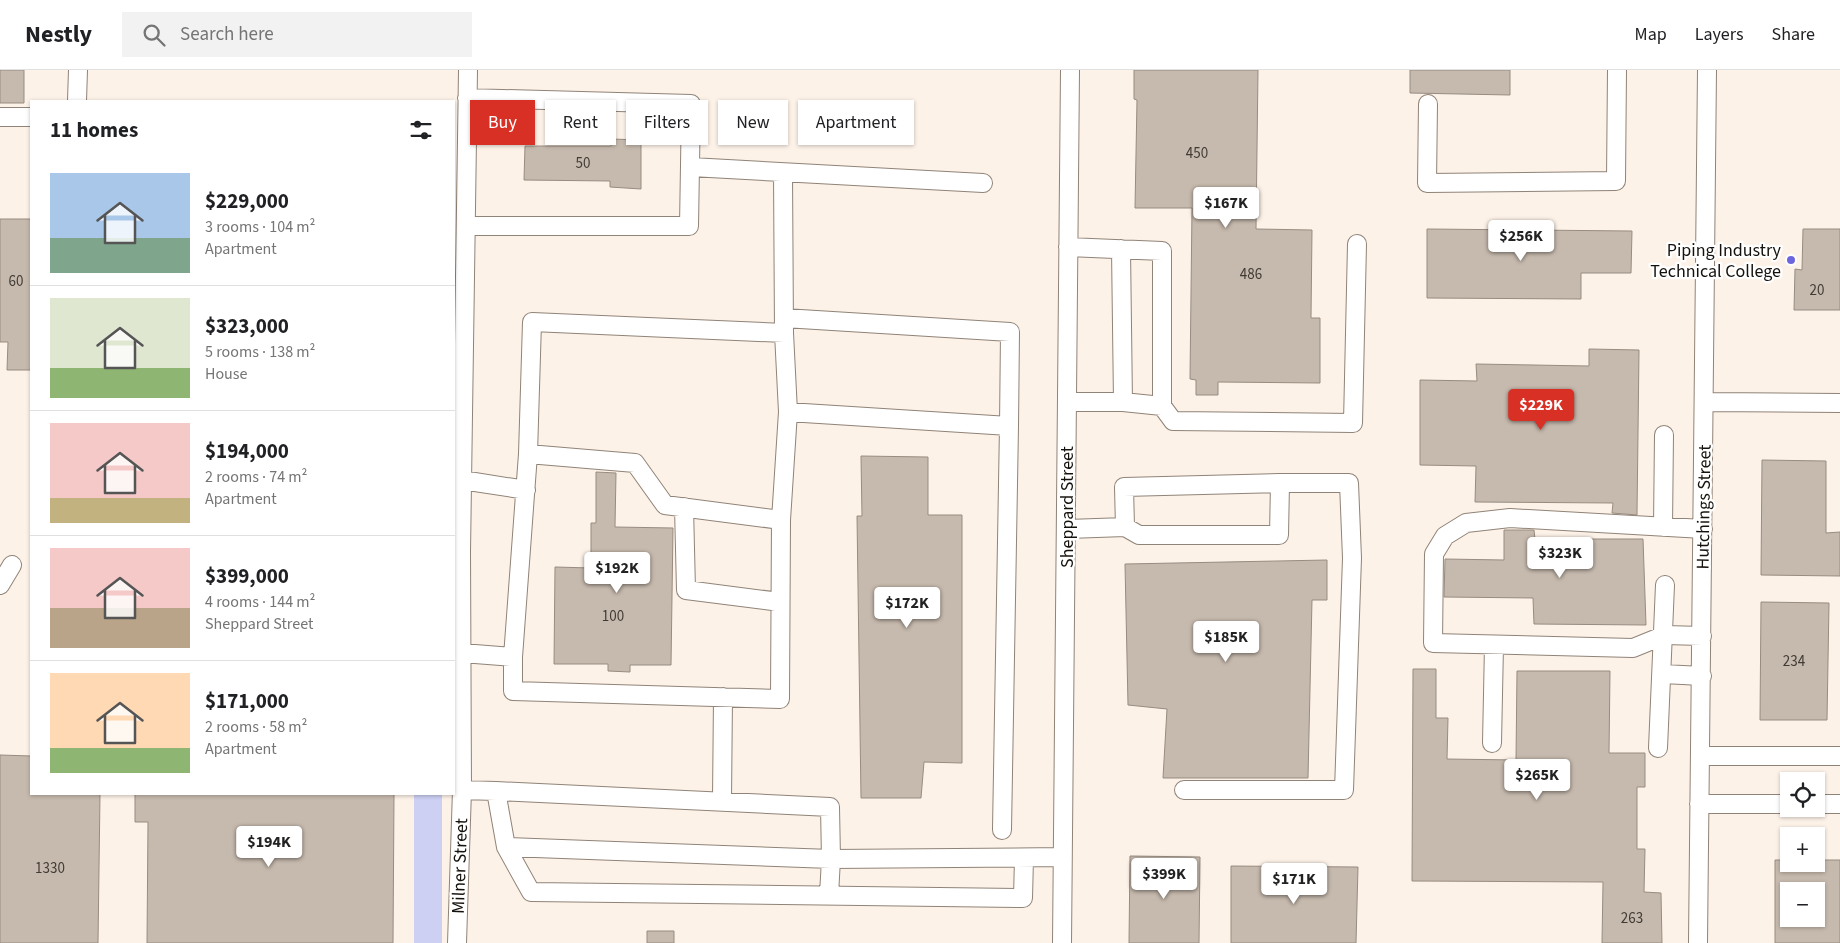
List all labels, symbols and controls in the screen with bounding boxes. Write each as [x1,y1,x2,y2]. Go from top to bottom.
search box [122,12,472,57]
text: Nestly [25,17,92,52]
icon: search [140,21,168,49]
text: Search here [180,21,274,48]
text: Map [1635,22,1667,47]
text: Layers [1695,22,1744,47]
text: Share [1772,22,1815,47]
chip: Buy [470,100,535,145]
chip: Rent [545,100,616,145]
chip: Filters [626,100,708,145]
chip: New [718,100,788,145]
chip: Apartment [798,100,914,145]
text: 11 homes [50,115,138,145]
icon: filters [407,116,435,144]
house number: 450 [1186,143,1208,164]
house number: 50 [576,153,590,174]
text: $229,000 [205,186,289,216]
pin: $167K [1191,186,1261,229]
text: $167K [1204,192,1248,214]
icon: home [90,193,150,253]
text: 3 rooms · 104 m² [205,216,315,238]
pin: $256K [1486,220,1556,262]
text: $256K [1499,225,1543,247]
text: Apartment [205,238,277,260]
place label: Piping Industry Technical College [1650,238,1782,284]
marker: Piping Industry Technical College [1785,254,1797,266]
house number: 486 [1240,264,1262,285]
house number: 60 [9,271,23,292]
house number: 20 [1810,280,1824,301]
text: $323,000 [205,311,289,341]
icon: home [90,318,150,378]
text: 5 rooms · 138 m² [205,341,315,363]
text: House [205,363,247,385]
pin: $229K [1506,388,1576,431]
text: $229K [1519,394,1563,416]
text: $194,000 [205,436,289,466]
icon: home [90,443,150,503]
street label: Hutchings Street [1690,444,1718,570]
street label: Sheppard Street [1055,446,1080,568]
text: 2 rooms · 74 m² [205,466,307,488]
text: Apartment [205,488,277,510]
pin: $323K [1525,536,1595,579]
text: $323K [1538,542,1582,564]
pin: $192K [582,552,652,594]
text: $192K [595,557,639,579]
text: $399,000 [205,561,289,591]
icon: home [90,568,150,628]
pin: $172K [872,586,942,629]
text: 4 rooms · 144 m² [205,591,315,613]
text: $172K [885,592,929,614]
house number: 100 [602,606,624,627]
text: Sheppard Street [205,613,313,635]
pin: $185K [1191,620,1261,663]
text: $185K [1204,626,1248,648]
house number: 234 [1783,651,1806,672]
text: $171,000 [205,686,289,716]
icon: home [90,693,150,753]
text: 2 rooms · 58 m² [205,716,307,738]
text: Apartment [205,738,277,760]
pin: $265K [1502,758,1572,801]
text: $265K [1515,764,1559,786]
map controls [1780,772,1825,927]
button: locate [1780,772,1825,817]
street label: Milner Street [446,818,474,914]
pin: $194K [234,826,304,868]
button: + [1780,827,1825,872]
text: $194K [247,831,291,853]
house number: 1330 [35,858,65,879]
pin: $399K [1129,858,1199,900]
pin: $171K [1259,862,1329,905]
text: $399K [1142,863,1186,885]
text: $171K [1272,868,1316,890]
button: − [1780,882,1825,927]
house number: 263 [1621,908,1643,929]

